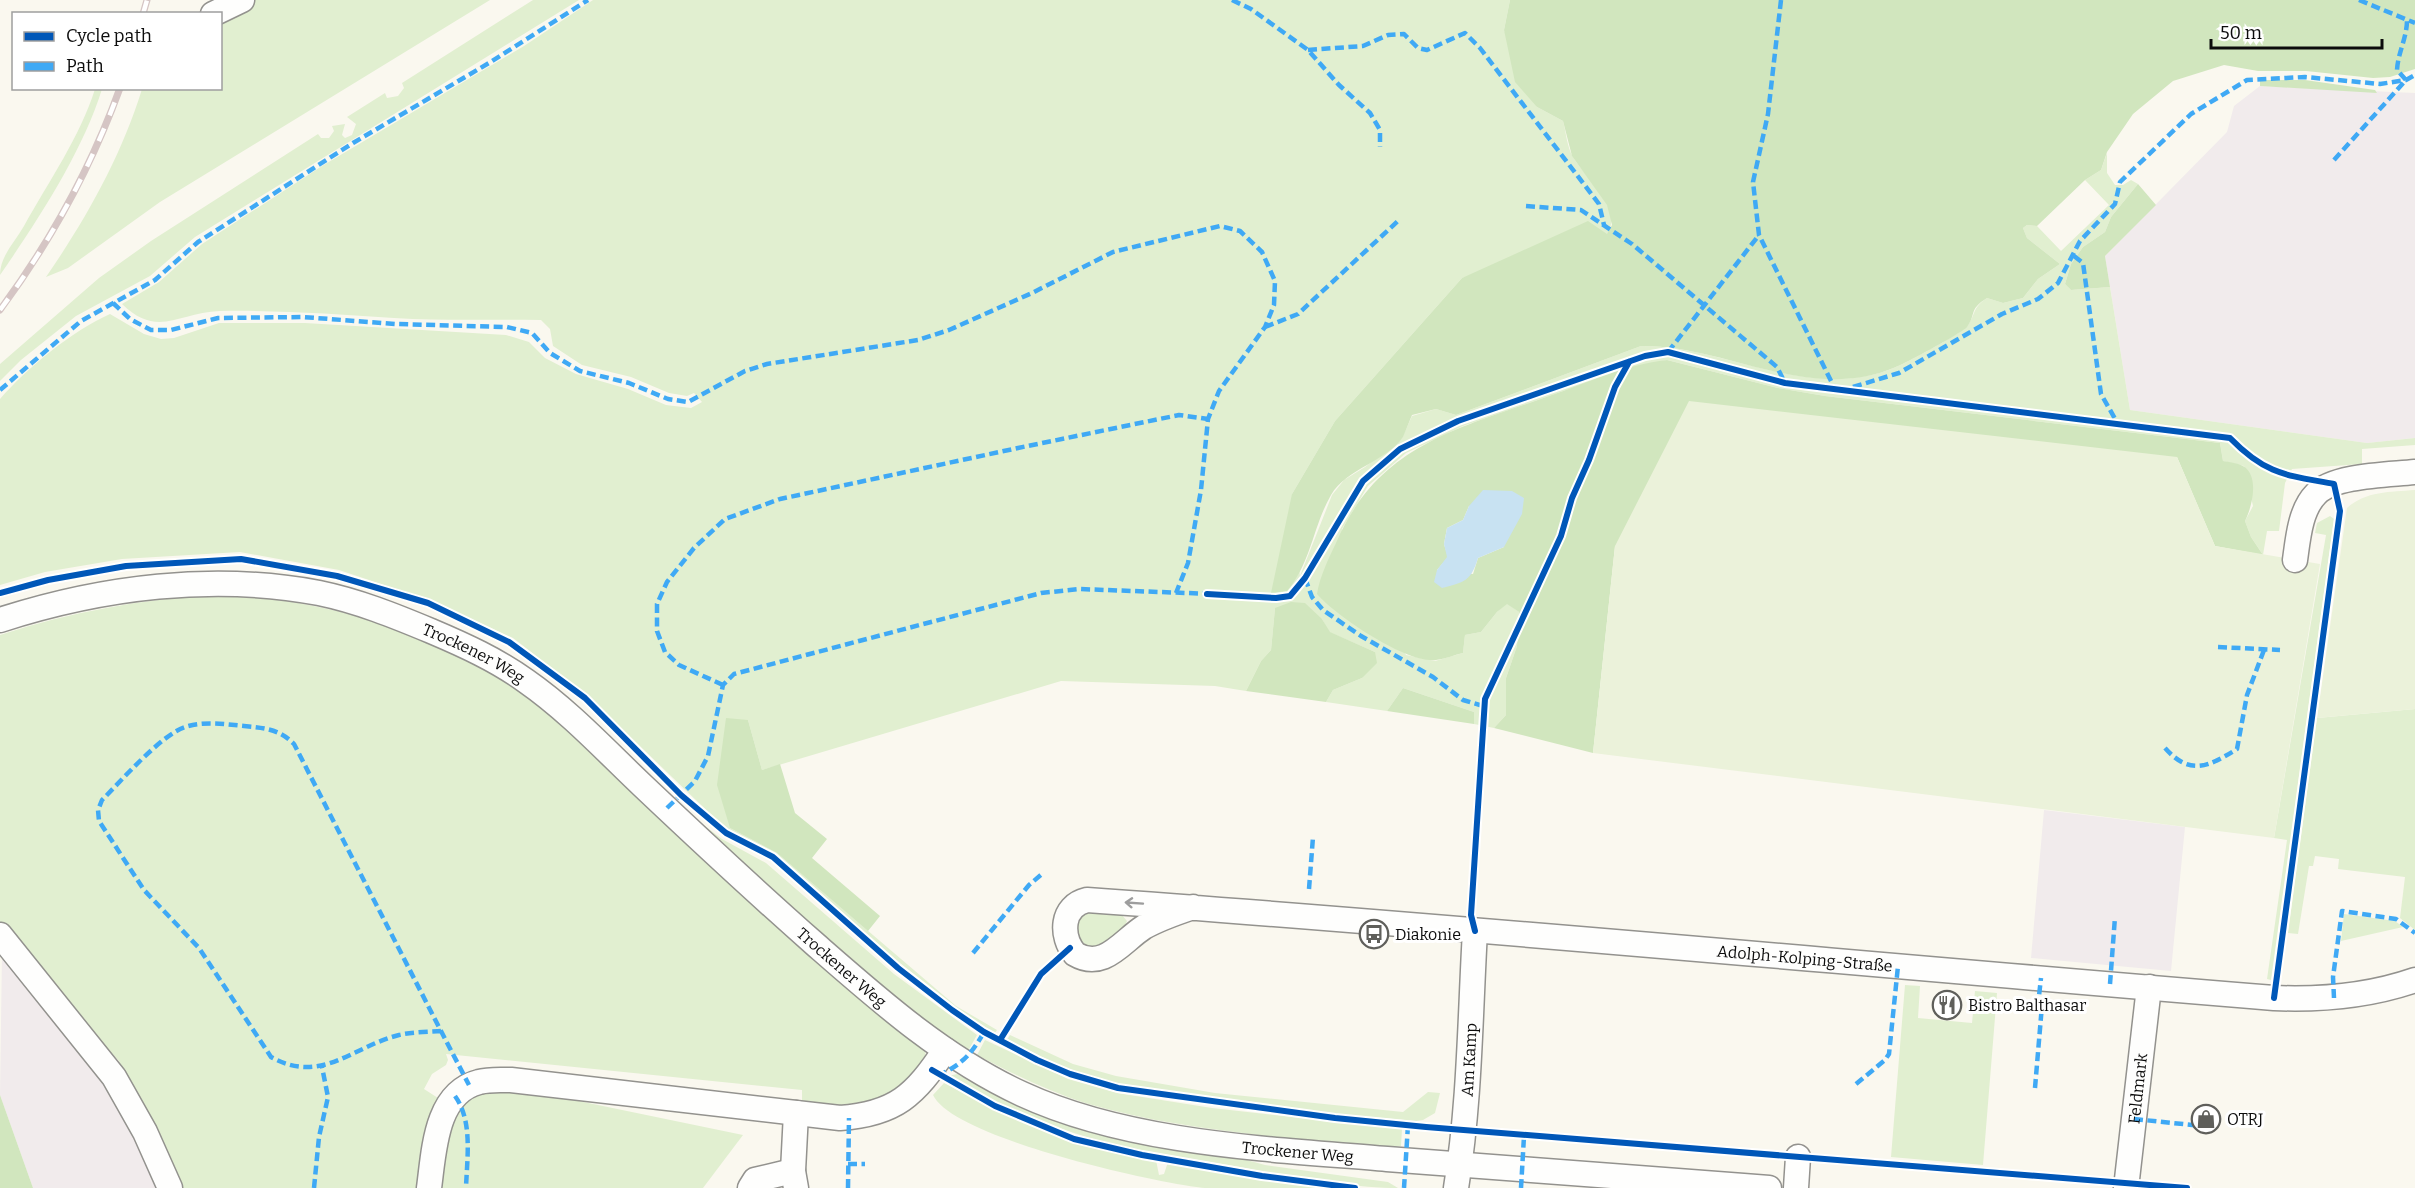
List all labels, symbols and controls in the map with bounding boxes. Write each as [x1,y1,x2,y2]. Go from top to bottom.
legend [12,12,222,90]
scale bar [2211,12,2382,50]
text: 50 m [2220,22,2262,44]
text: Cycle path [66,25,152,47]
text: Path [66,55,104,77]
street label: Trockener Weg [420,619,529,687]
one-way arrow [1125,897,1145,908]
bus stop icon: Diakonie [1358,918,1390,950]
street label: Trockener Weg [793,923,891,1011]
place label: Diakonie [1395,925,1461,944]
street label: Adolph-Kolping-Straße [1716,941,1893,975]
restaurant icon: Bistro Balthasar [1931,989,1963,1021]
place label: Bistro Balthasar [1968,996,2086,1015]
street label: Am Kamp [1457,1022,1480,1097]
street label: Feldmark [2124,1052,2151,1125]
shop icon: OTRJ [2190,1103,2222,1135]
place label: OTRJ [2227,1110,2263,1129]
street label: Trockener Weg [1241,1137,1354,1166]

